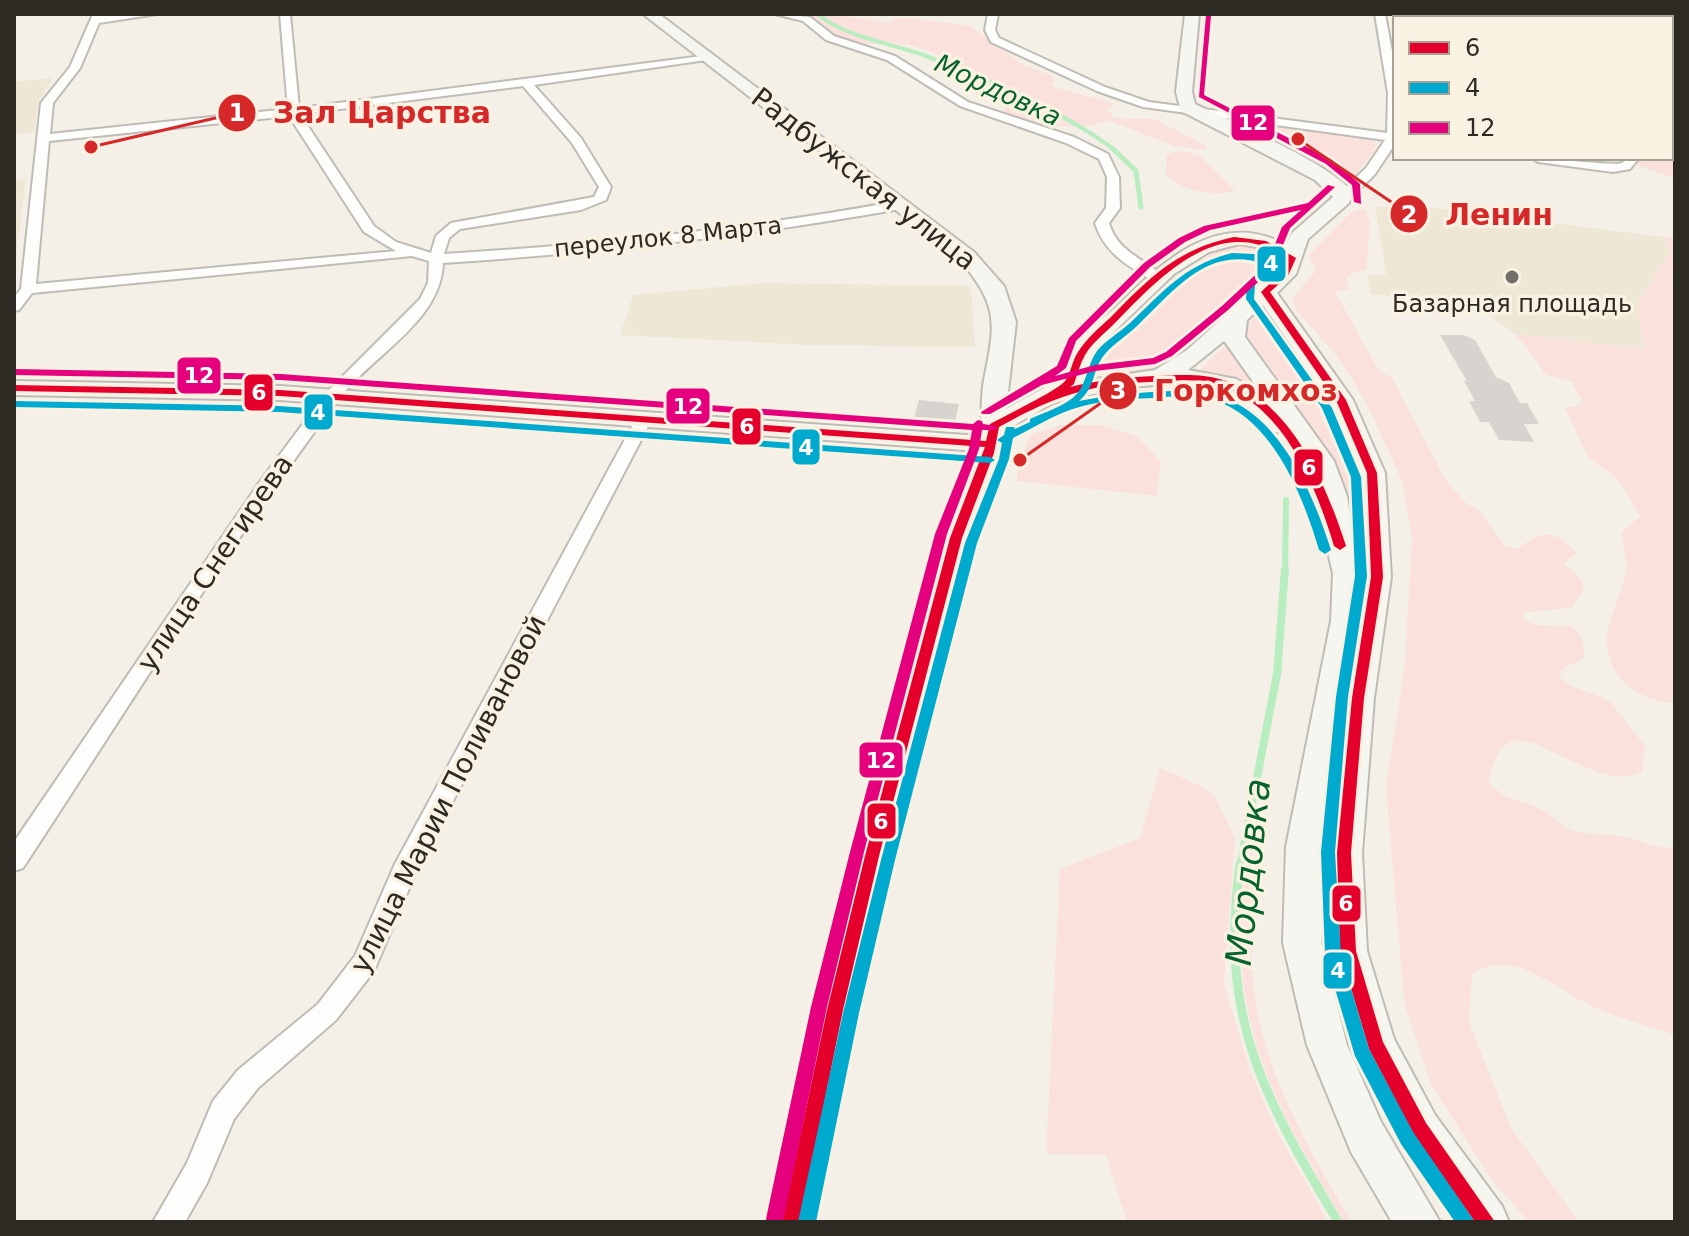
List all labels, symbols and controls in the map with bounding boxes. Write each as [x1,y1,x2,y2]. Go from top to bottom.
legend [1393,16,1673,160]
text: 6 [1465,34,1480,62]
water label: Мордовка [930,48,1066,132]
text: 4 [1465,74,1480,102]
street label: Радбужская улица [745,81,983,277]
callout: Зал Царства [217,86,507,140]
text: Зал Царства [273,95,491,130]
text: 1 [229,99,245,127]
line badge: 12 [1230,104,1276,142]
text: 12 [1238,110,1268,135]
text: 12 [1465,114,1496,142]
callout: Ленин [1389,187,1569,241]
text: Ленин [1445,197,1553,232]
text: 2 [1401,201,1417,229]
street label: переулок 8 Марта [553,211,783,263]
line badge: 4 [1256,245,1287,283]
text: 4 [1263,251,1279,276]
marker: Базарная площадь [1503,268,1521,286]
place label: Базарная площадь [1392,290,1632,318]
line badge: 12 [176,356,222,395]
text: 12 [184,363,214,388]
callout: Горкомхоз [1098,364,1354,418]
line badge: 6 [243,373,274,412]
text: Горкомхоз [1154,373,1338,408]
text: 3 [1110,377,1126,405]
text: 6 [251,380,267,405]
line badge: 12 [665,387,711,425]
line badge: 4 [303,393,334,431]
text: 12 [673,394,703,419]
text: 4 [310,400,326,425]
line badge: 6 [731,407,762,446]
text: 6 [739,414,755,439]
line badge: 4 [791,428,821,466]
text: 4 [798,435,814,460]
street label: улица Снегирева [130,448,300,678]
line badge: 6 [1293,448,1324,487]
text: 6 [1301,455,1317,480]
street label: улица Марии Поливановой [343,609,553,979]
line badge: 12 [858,741,904,779]
text: 12 [866,748,896,773]
water label: Мордовка [1218,776,1278,968]
line badge: 6 [866,802,897,840]
text: 6 [873,809,889,834]
line badge: 6 [1331,884,1362,923]
text: 6 [1338,891,1354,916]
line badge: 4 [1322,951,1353,990]
text: 4 [1330,958,1346,983]

